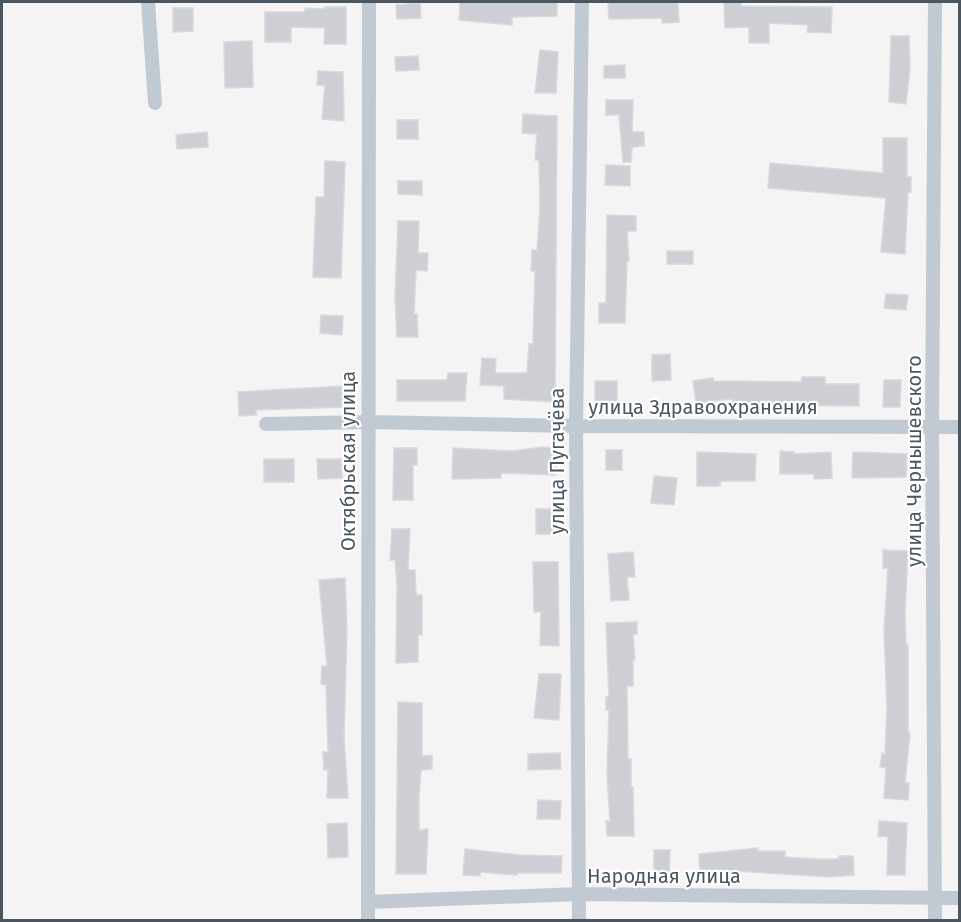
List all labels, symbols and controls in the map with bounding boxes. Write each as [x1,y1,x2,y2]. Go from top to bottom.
street label: улица Чернышевского [902,355,926,567]
street label: Октябрьская улица [336,371,360,551]
street label: улица Пугачёва [545,388,569,534]
street label: улица Здравоохранения [588,395,818,419]
street label: Народная улица [587,864,741,888]

